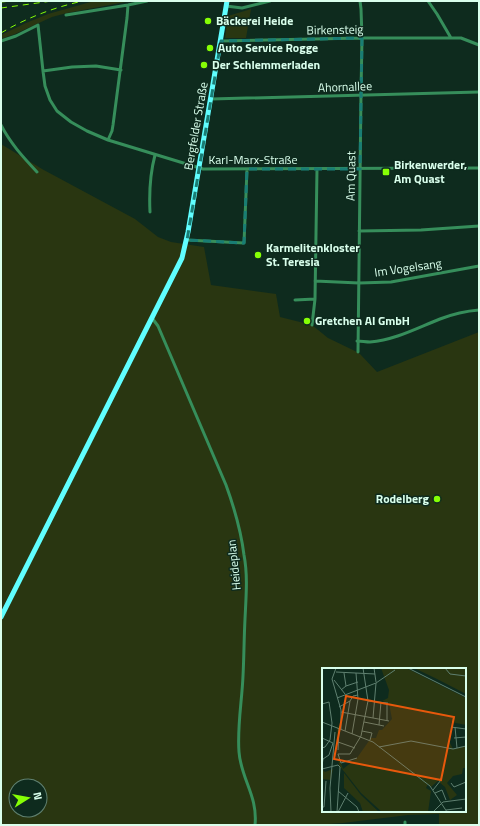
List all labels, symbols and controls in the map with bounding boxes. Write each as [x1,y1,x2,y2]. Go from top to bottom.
place label: Bäckerei Heide [216,11,293,30]
marker: Bäckerei Heide [203,16,213,26]
street label: Birkensteig [306,20,364,39]
place label: Auto Service Rogge [218,38,318,57]
marker: Auto Service Rogge [205,43,215,53]
place label: Der Schlemmerladen [212,55,320,74]
marker: Der Schlemmerladen [199,60,209,70]
street label: Ahornallee [318,76,372,97]
street label: Bergfelder Straße [178,80,213,172]
street label: Karl-Marx-Straße [209,150,297,169]
street label: Am Quast [341,150,360,201]
place label: Birkenwerder, Am Quast [394,155,467,188]
marker: Birkenwerder, Am Quast [381,167,391,177]
place label: Karmelitenkloster St. Teresia [266,238,360,271]
marker: Karmelitenkloster St. Teresia [253,250,263,260]
street label: Im Vogelsang [373,253,443,282]
place label: Gretchen AI GmbH [315,311,410,330]
marker: Gretchen AI GmbH [302,316,312,326]
place label: Rodelberg [376,489,430,508]
marker: Rodelberg [432,494,442,504]
street label: Heideplan [221,539,246,591]
inset map [322,668,466,812]
north arrow [8,778,48,818]
text: N [29,791,46,801]

